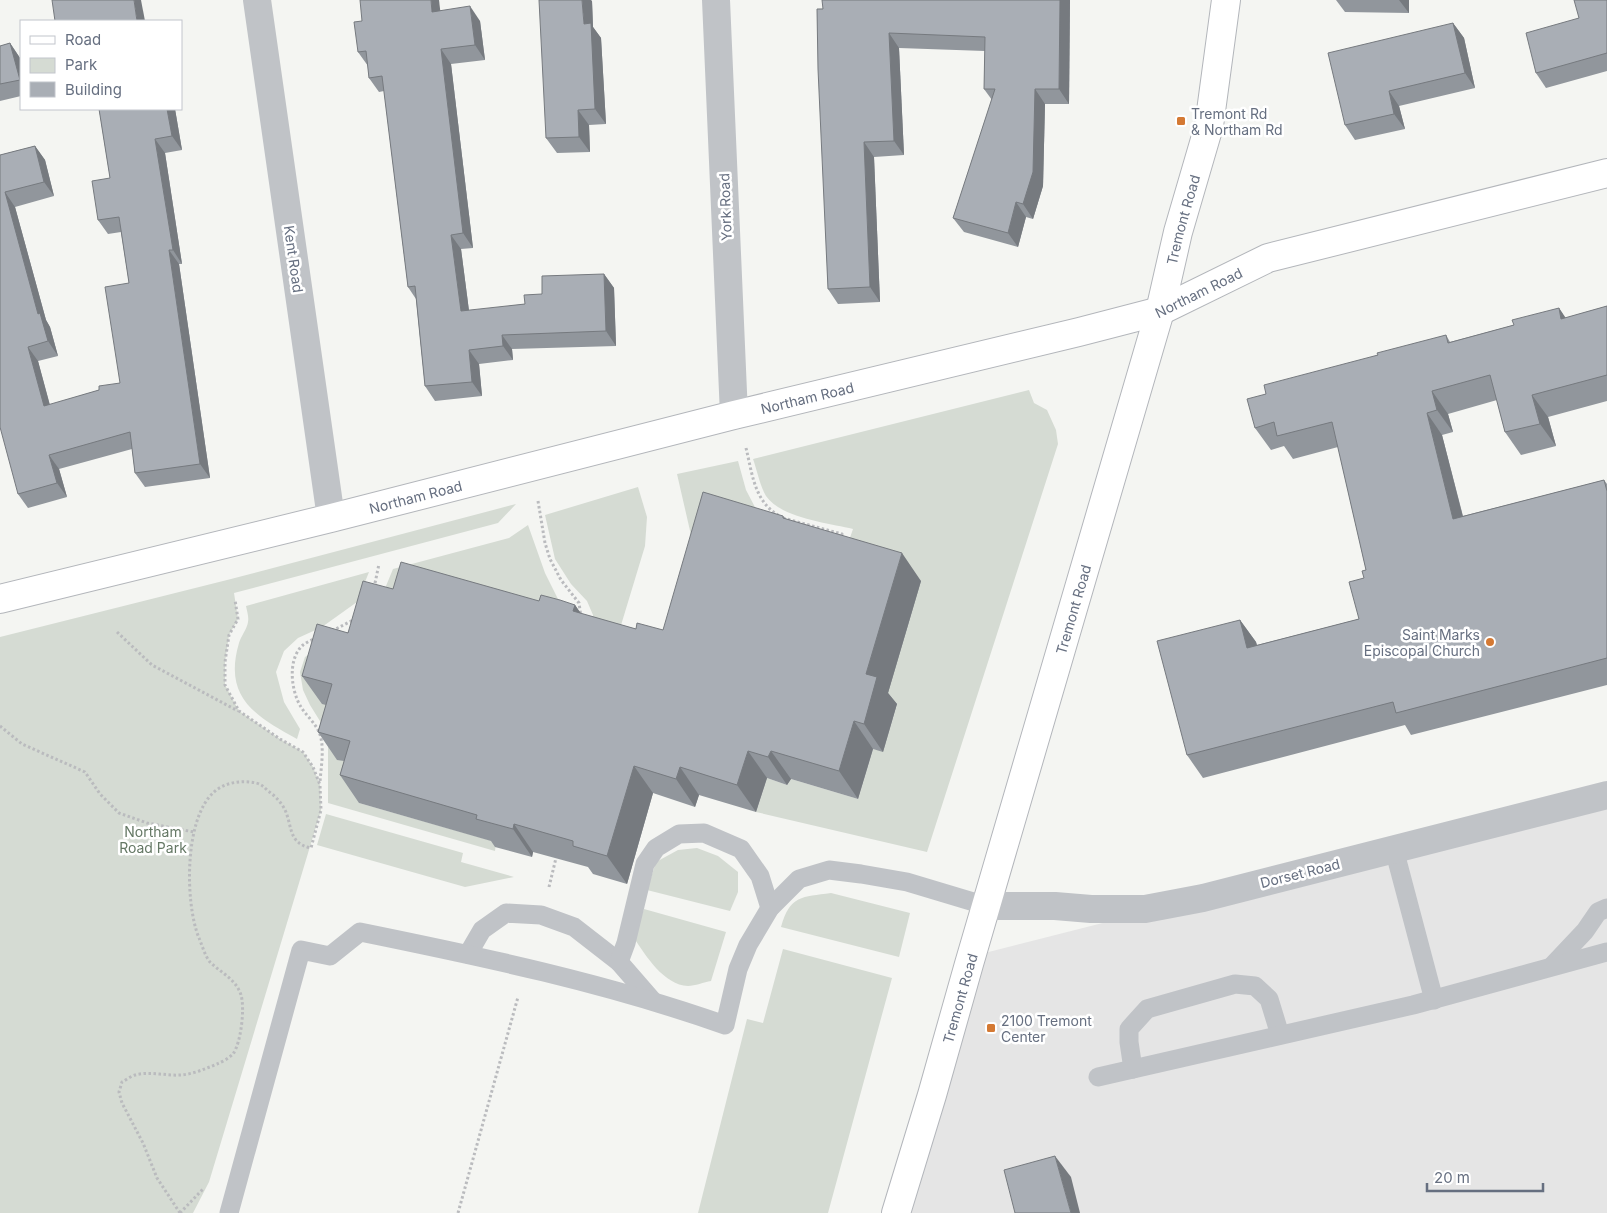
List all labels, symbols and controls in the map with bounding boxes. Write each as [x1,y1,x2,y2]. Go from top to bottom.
legend [20,20,182,110]
text: Road [65,30,101,49]
text: Park [65,55,98,74]
text: Building [65,80,122,99]
place label: Tremont Rd & Northam Rd [1191,105,1283,138]
marker: Tremont Rd & Northam Rd [1175,115,1187,127]
street label: York Road [715,173,735,241]
street label: Tremont Road [1162,173,1203,266]
street label: Kent Road [281,224,307,294]
street label: Northam Road [1152,264,1245,321]
street label: Northam Road [759,378,855,417]
street label: Northam Road [367,476,464,516]
street label: Tremont Road [1052,562,1094,656]
place label: Saint Marks Episcopal Church [1364,626,1480,659]
marker: Saint Marks Episcopal Church [1484,636,1496,648]
park label: Northam Road Park [119,823,187,856]
street label: Dorset Road [1258,855,1342,891]
street label: Tremont Road [939,951,980,1045]
place label: 2100 Tremont Center [1001,1012,1092,1045]
marker: 2100 Tremont Center [985,1022,997,1034]
scale bar [1427,1160,1543,1192]
text: 20 m [1434,1168,1470,1187]

